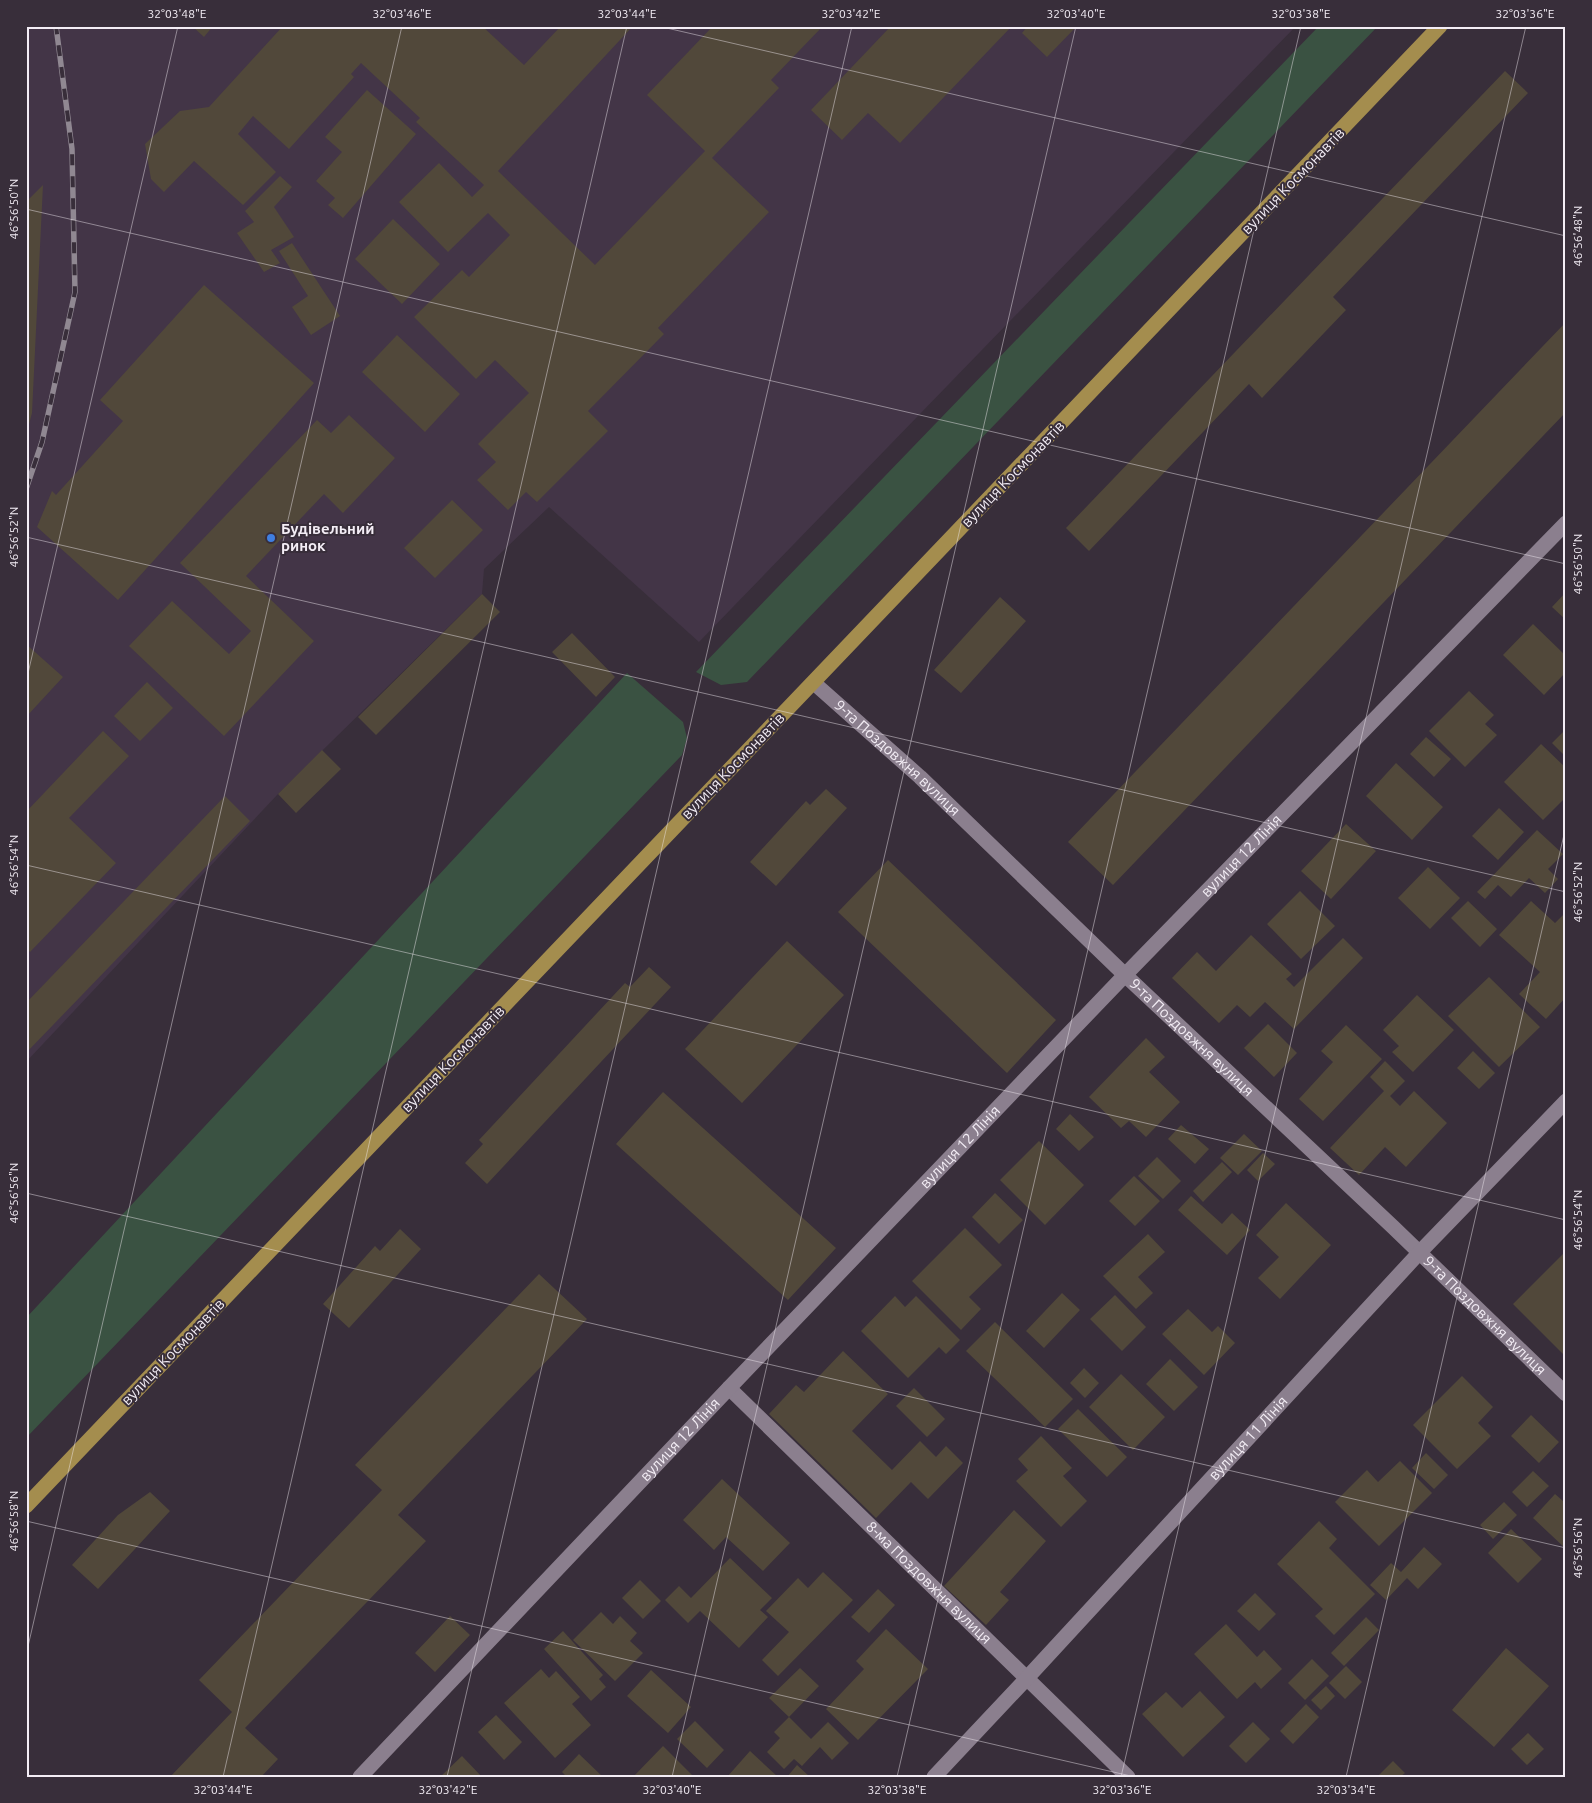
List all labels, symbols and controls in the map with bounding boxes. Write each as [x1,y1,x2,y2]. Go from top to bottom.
text: 32°03'48"E [148,7,207,20]
text: 32°03'46"E [373,7,432,20]
text: 32°03'44"E [598,7,657,20]
text: 32°03'42"E [822,7,881,20]
text: 32°03'40"E [1047,7,1106,20]
text: 32°03'38"E [1272,7,1331,20]
text: 32°03'36"E [1496,7,1555,20]
street label: вулиця Космонавтів [1238,124,1348,237]
text: 46°56'50"N [7,179,20,239]
text: 46°56'48"N [1571,206,1584,266]
street label: вулиця Космонавтів [958,417,1068,530]
text: 46°56'52"N [7,507,20,567]
place label: Будівельний ринок [281,520,374,554]
marker: Будівельний ринок [265,532,277,544]
text: 46°56'50"N [1571,534,1584,594]
street label: 9-та Поздовжня вулиця [831,696,964,819]
street label: вулиця Космонавтів [678,709,788,822]
street label: вулиця 12 Лінія [1197,811,1285,900]
text: 46°56'54"N [7,835,20,895]
text: 46°56'52"N [1571,862,1584,922]
street label: 9-та Поздовжня вулиця [1126,975,1257,1100]
street label: вулиця Космонавтів [398,1002,508,1115]
street label: вулиця 12 Лінія [916,1102,1003,1192]
text: 46°56'56"N [7,1163,20,1223]
text: 46°56'54"N [1571,1190,1584,1250]
street label: 9-та Поздовжня вулиця [1420,1252,1550,1378]
street label: вулиця Космонавтів [118,1295,228,1408]
street label: вулиця 11 Лінія [1205,1392,1291,1483]
street label: вулиця 12 Лінія [636,1394,723,1484]
text: 46°56'58"N [7,1491,20,1551]
street label: 8-ма Поздовжня вулиця [863,1518,995,1647]
text: 46°56'56"N [1571,1518,1584,1578]
text: 32°03'44"E [194,1783,253,1796]
text: 32°03'42"E [419,1783,478,1796]
text: 32°03'40"E [643,1783,702,1796]
text: 32°03'38"E [868,1783,927,1796]
text: 32°03'36"E [1093,1783,1152,1796]
text: 32°03'34"E [1317,1783,1376,1796]

